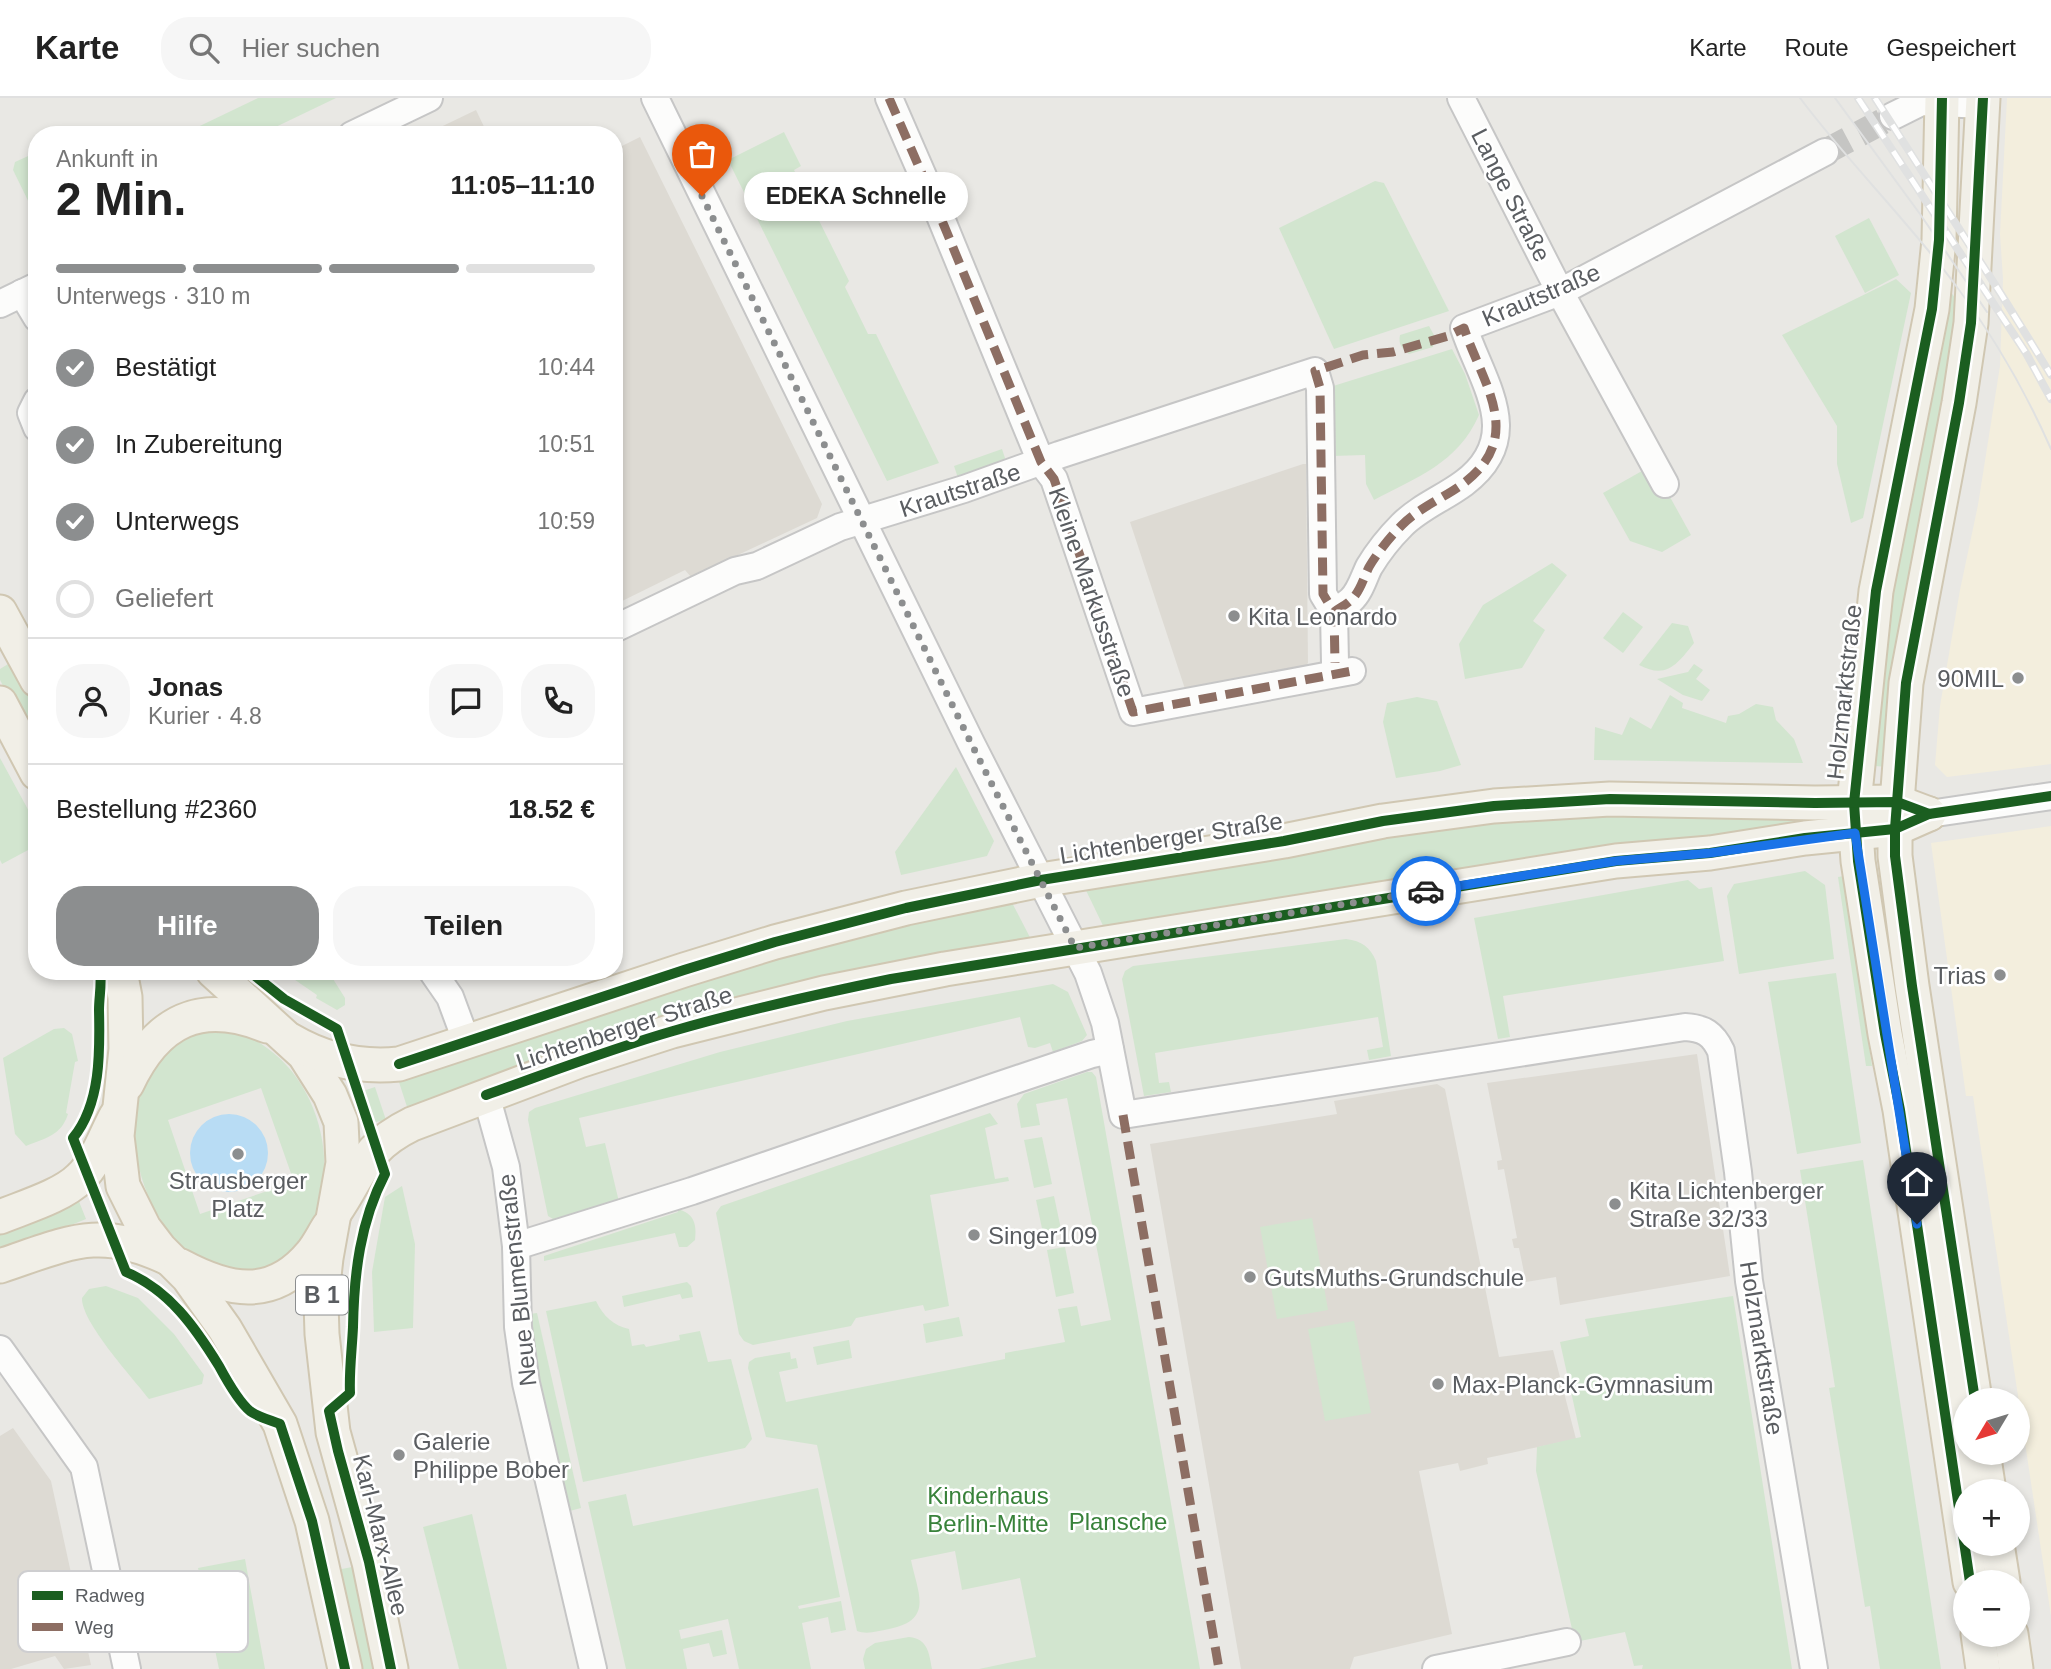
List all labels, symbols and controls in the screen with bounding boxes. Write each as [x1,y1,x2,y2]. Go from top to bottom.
search box [161,17,651,80]
text: Karte [35,29,119,66]
icon: search [185,29,223,67]
text: Hier suchen [241,33,380,63]
text: Karte [1689,34,1747,61]
text: Route [1785,34,1849,61]
text: Gespeichert [1887,34,2016,61]
pin [672,124,732,196]
street label: Lange Straße [1466,124,1556,266]
icon: bag [683,135,721,173]
text: Ankunft in [56,146,158,172]
text: 11:05–11:10 [450,170,595,200]
callout: EDEKA Schnelle [744,172,968,220]
text: 2 Min. [56,173,186,225]
text: EDEKA Schnelle [766,183,946,209]
street label: Krautstraße [1478,258,1604,332]
text: Unterwegs · 310 m [56,283,250,309]
icon: check [56,349,94,387]
text: Bestätigt [115,352,216,382]
text: 10:44 [537,354,595,380]
icon: check [56,426,94,464]
text: In Zubereitung [115,429,283,459]
text: 10:51 [537,431,595,457]
street label: Krautstraße [896,458,1024,522]
street label: Kleine Markusstraße [1043,484,1141,700]
icon: check [56,503,94,541]
text: Unterwegs [115,506,239,536]
text: 10:59 [537,508,595,534]
text: Geliefert [115,583,213,613]
place label: Kita Leonardo [1248,603,1397,630]
street label: Holzmarktstraße [1821,603,1867,781]
marker: Kita Leonardo [1226,608,1242,624]
button: person [56,664,130,738]
button: chat [429,664,503,738]
button: phone [521,664,595,738]
place label: 90MIL [1937,665,2004,692]
marker: 90MIL [2010,670,2026,686]
text: Jonas [148,672,223,702]
text: Kurier · 4.8 [148,703,262,729]
text: Bestellung #2360 [56,794,257,824]
text: 18.52 € [508,794,595,824]
street label: Lichtenberger Straße [1058,807,1284,869]
courier [1391,856,1461,926]
icon: car [1407,872,1445,910]
button: Hilfe [56,886,319,966]
button: Teilen [333,886,595,966]
place label: Trias [1934,962,1986,989]
marker: Trias [1992,967,2008,983]
street label: Lichtenberger Straße [513,980,735,1076]
marker: Strausberger Platz [230,1146,246,1162]
pin [1887,1152,1947,1224]
icon: home [1898,1163,1936,1201]
place label: Strausberger Platz [169,1167,307,1222]
street label: Neue Blumenstraße [492,1172,542,1388]
place label: Kita Lichtenberger Straße 32/33 [1629,1177,1824,1232]
marker: Kita Lichtenberger Straße 32/33 [1607,1196,1623,1212]
place label: Singer109 [988,1222,1097,1249]
marker: Singer109 [966,1227,982,1243]
street label: Holzmarktstraße [1735,1259,1789,1437]
place label: GutsMuths-Grundschule [1264,1264,1524,1291]
marker: GutsMuths-Grundschule [1242,1269,1258,1285]
road number: B 1 [296,1276,348,1314]
place label: Max-Planck-Gymnasium [1452,1371,1713,1398]
marker: Max-Planck-Gymnasium [1430,1376,1446,1392]
north arrow [1953,1388,2030,1465]
map controls [1953,1388,2030,1647]
place label: Galerie Philippe Bober [413,1428,569,1483]
marker: Galerie Philippe Bober [391,1447,407,1463]
street label: Karl-Marx-Allee [348,1452,414,1618]
button: + [1953,1479,2030,1556]
park label: Kinderhaus Berlin-Mitte [927,1482,1049,1537]
park label: Plansche [1069,1508,1167,1535]
button: − [1953,1570,2030,1647]
legend [18,1571,248,1652]
text: Radweg [75,1585,145,1606]
text: Weg [75,1617,114,1638]

